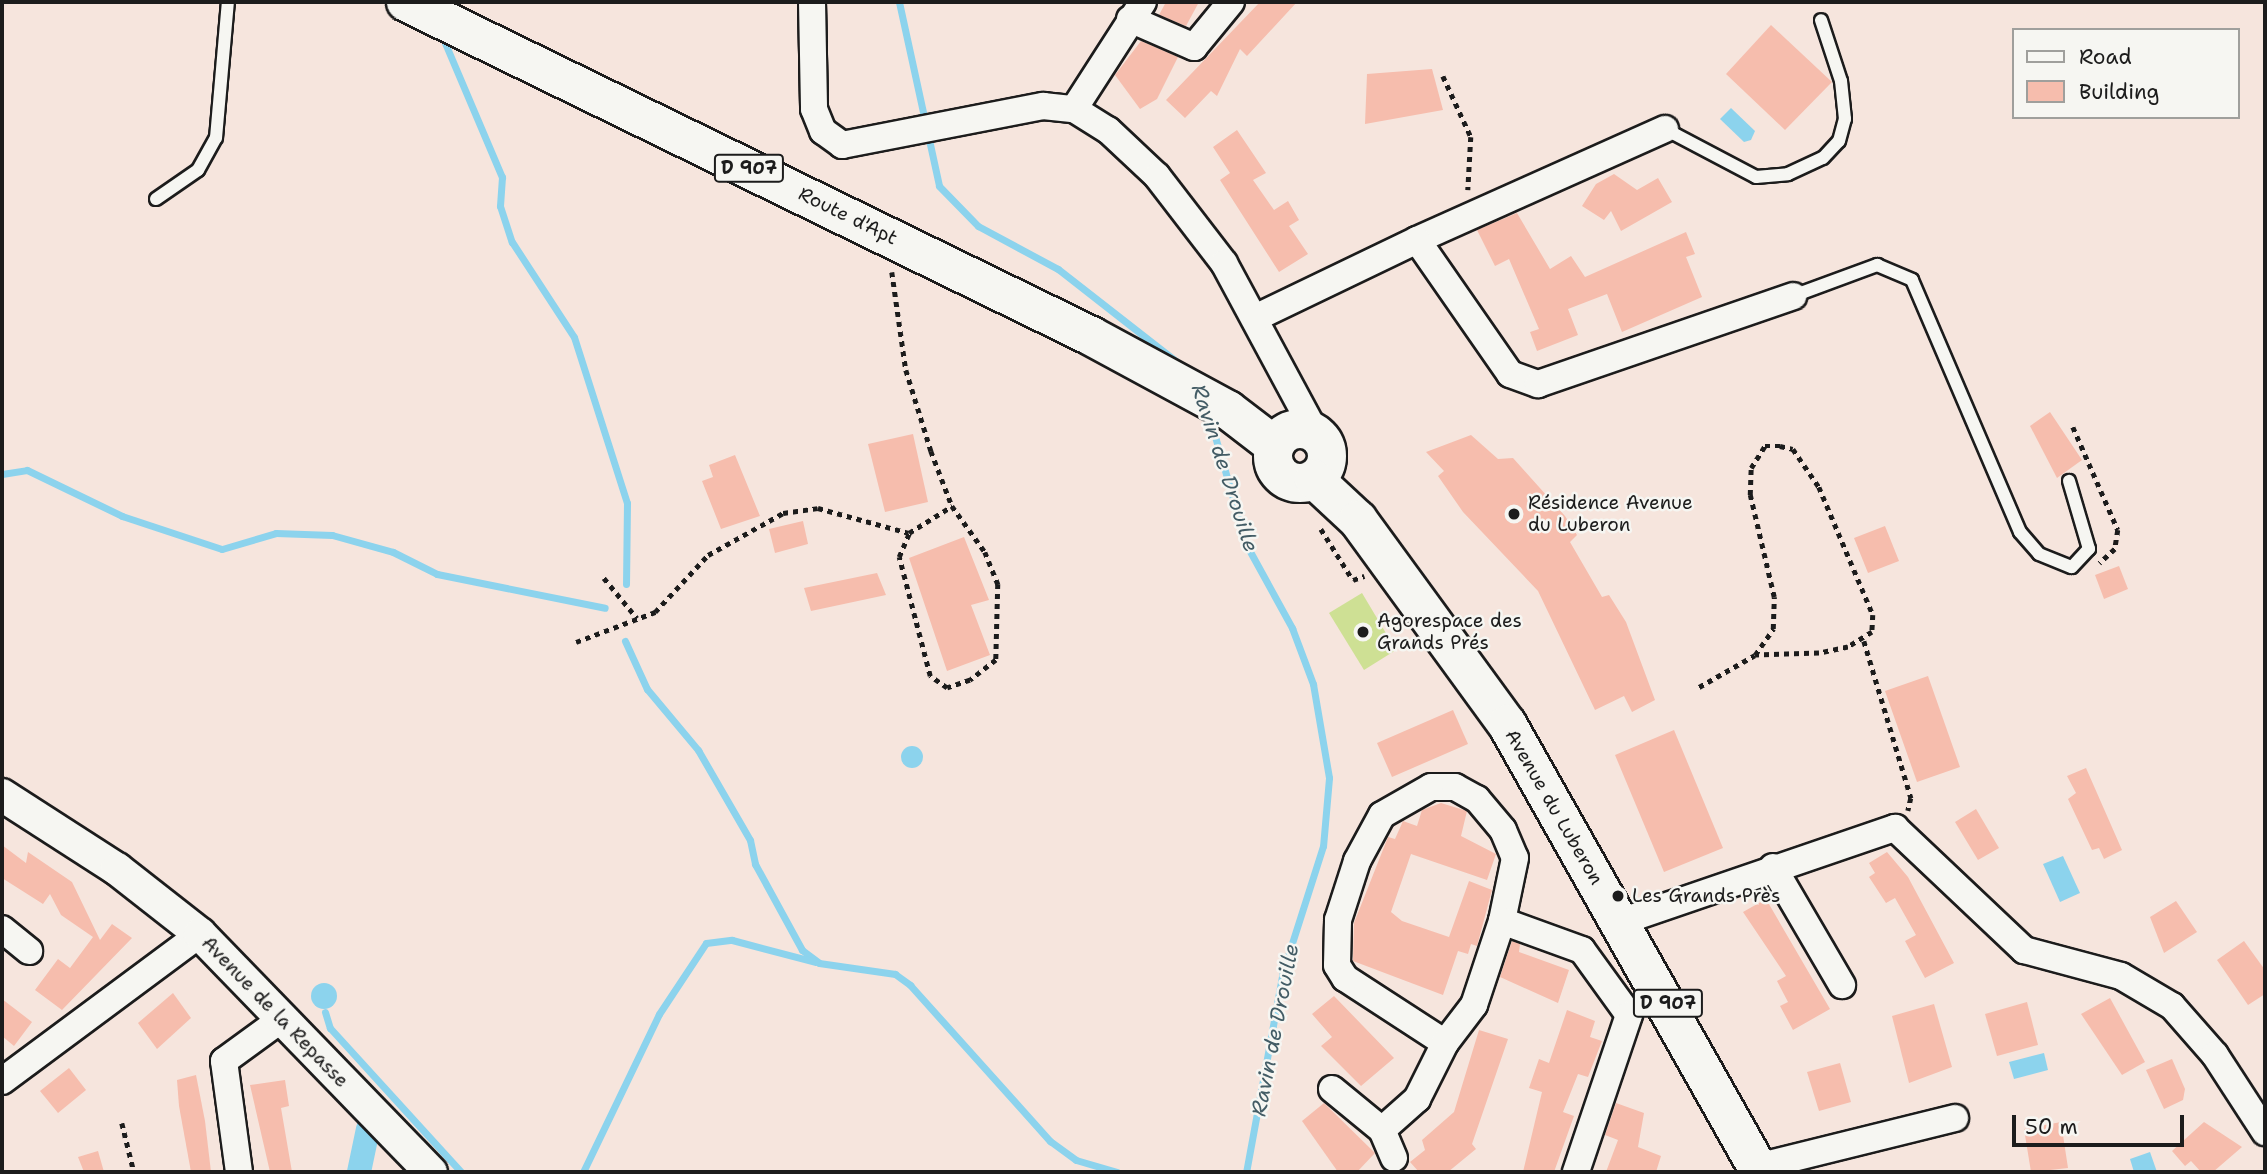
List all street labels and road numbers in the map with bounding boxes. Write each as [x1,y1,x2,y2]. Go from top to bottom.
road number: D 907 [712,154,786,182]
street label: Route d'Apt [795,182,901,250]
street label: Avenue du Luberon [1500,725,1608,889]
street label: Avenue de la Repasse [197,932,353,1092]
road number: D 907 [1631,988,1705,1018]

